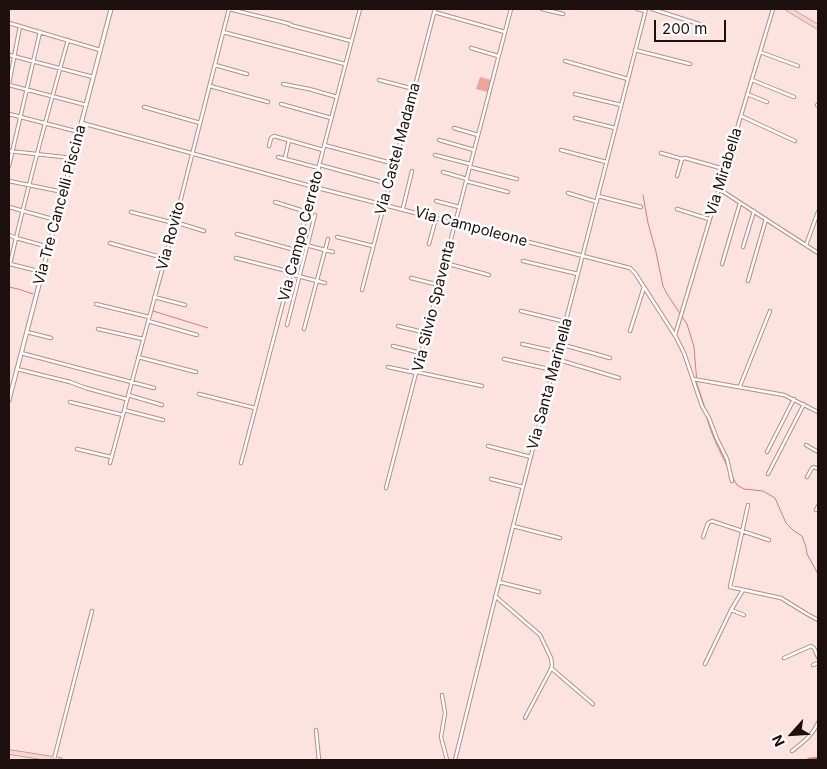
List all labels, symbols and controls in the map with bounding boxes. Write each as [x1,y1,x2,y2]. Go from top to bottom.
scale bar [657,10,730,42]
text: 200 m [662,19,707,38]
street label: Via Castel Madama [372,81,424,217]
street label: Via Tre Cancelli Piscina [30,123,90,287]
street label: Via Mirabella [702,126,746,218]
street label: Via Campo Cerreto [275,168,327,304]
street label: Via Rovito [153,200,189,272]
street label: Via Campoleone [413,203,529,251]
street label: Via Silvio Spaventa [409,238,459,374]
street label: Via Santa Marinella [524,316,576,452]
north arrow [767,709,817,759]
text: N [768,732,788,749]

